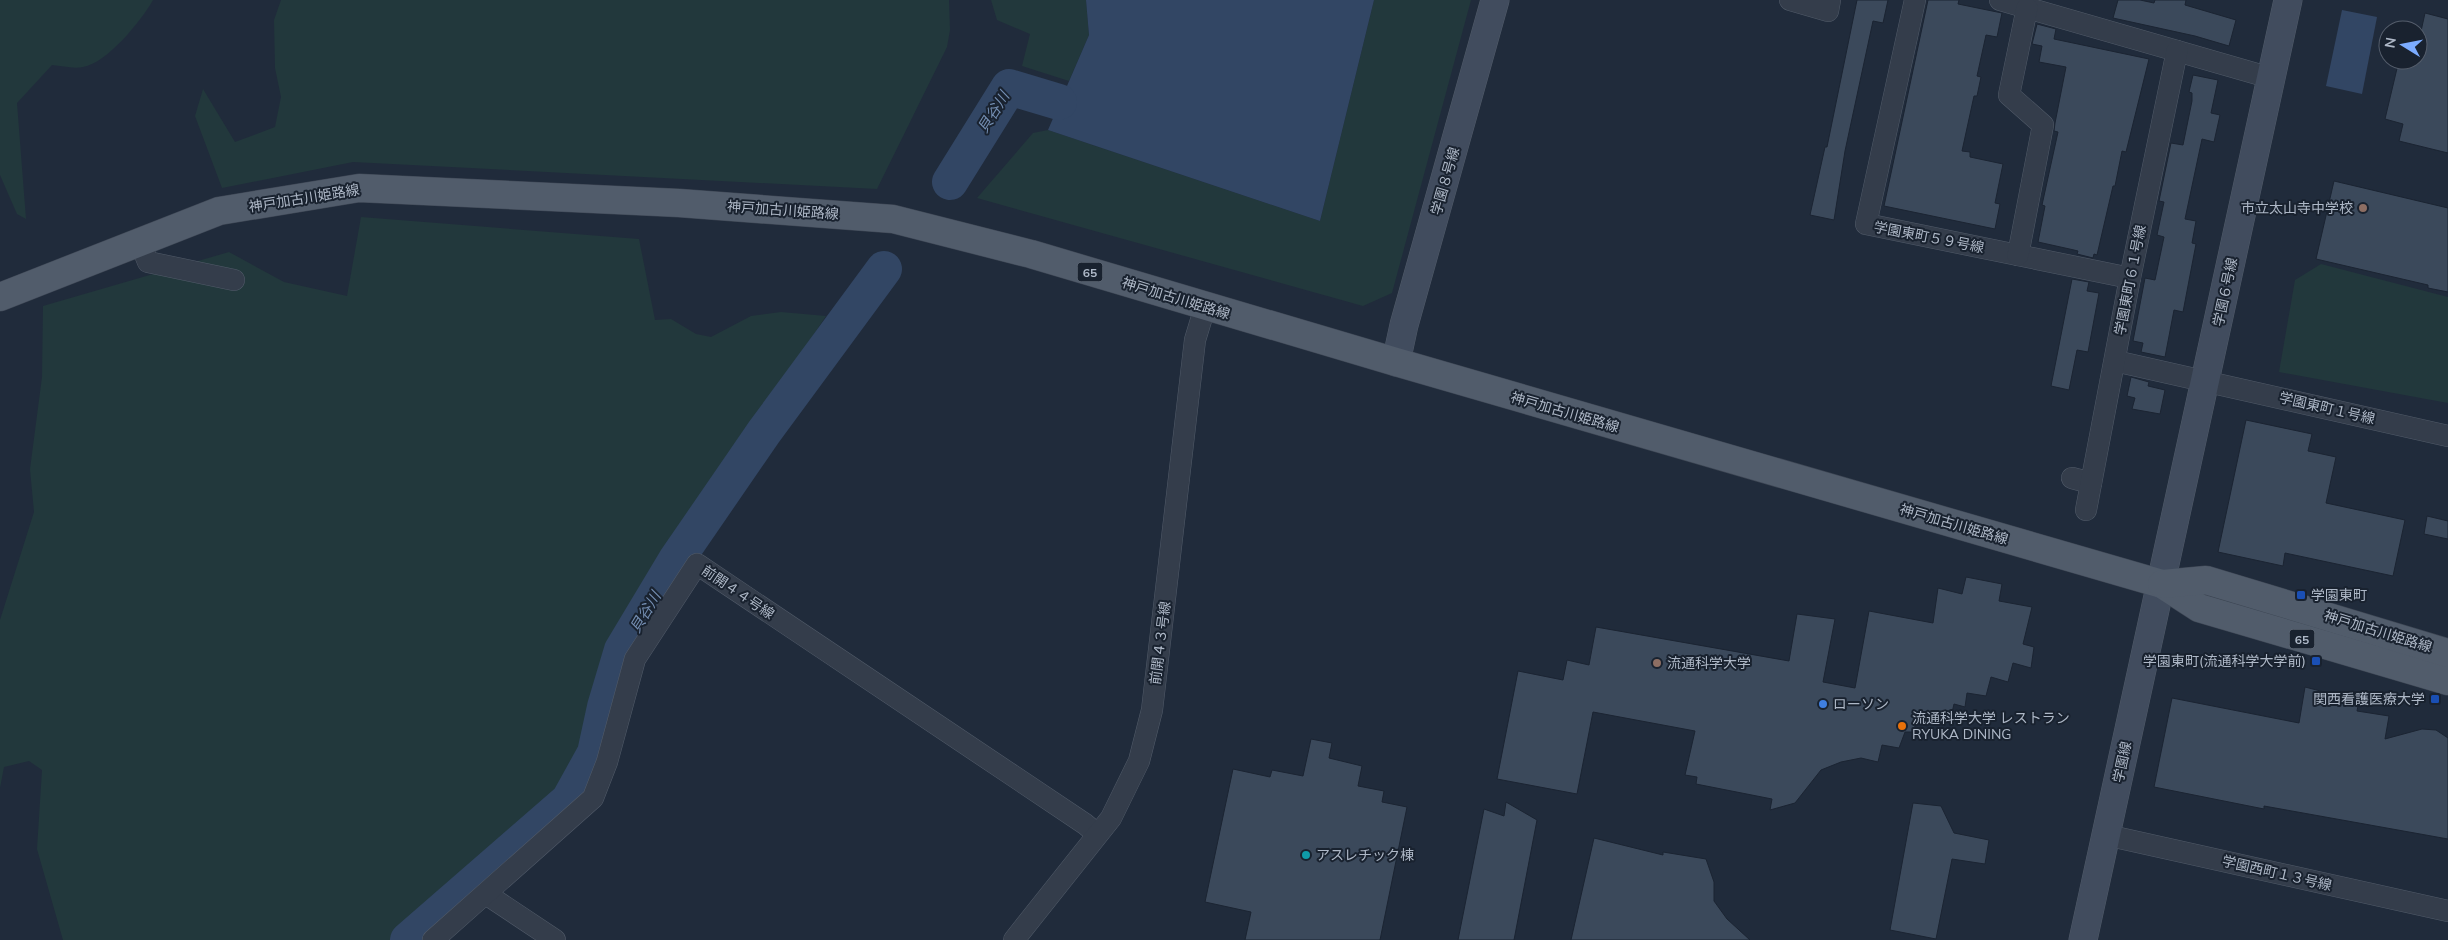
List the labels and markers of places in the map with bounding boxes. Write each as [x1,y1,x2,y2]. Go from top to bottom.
place label: 市立太山寺中学校 [2241,199,2353,217]
marker: 市立太山寺中学校 [2357,202,2369,214]
place label: 学園東町 [2311,586,2367,604]
marker: 学園東町 [2295,589,2307,601]
place label: 学園東町(流通科学大学前) [2143,652,2306,670]
place label: 流通科学大学 [1667,654,1751,672]
marker: 学園東町(流通科学大学前) [2310,655,2322,667]
marker: 流通科学大学 [1651,657,1663,669]
place label: 関西看護医療大学 [2313,690,2425,708]
marker: 関西看護医療大学 [2429,693,2441,705]
place label: ローソン [1833,695,1889,713]
marker: ローソン [1817,698,1829,710]
place label: 流通科学大学 レストラン RYUKA DINING [1912,709,2070,743]
marker: 流通科学大学 レストラン RYUKA DINING [1896,720,1908,732]
place label: アスレチック棟 [1316,846,1414,864]
marker: アスレチック棟 [1300,849,1312,861]

